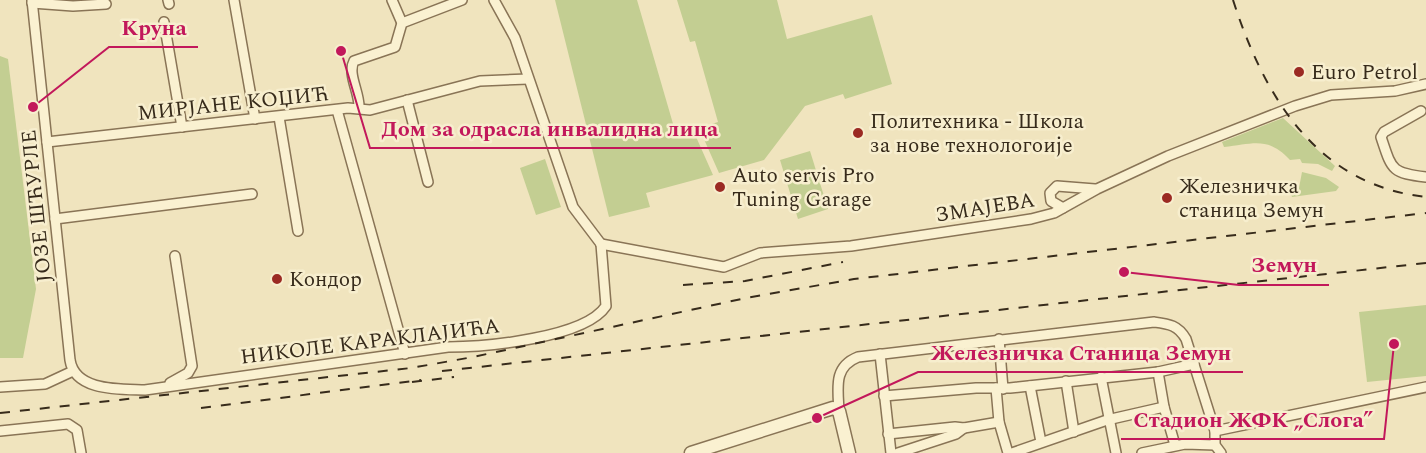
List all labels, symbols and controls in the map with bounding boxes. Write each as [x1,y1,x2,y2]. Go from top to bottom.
callout: Круна [109,7,198,47]
text: Круна [121,12,187,45]
place label: Euro Petrol [1311,57,1418,89]
marker: Euro Petrol [1292,65,1306,79]
street label: МИРЈАНЕ КОЏИЋ [136,78,330,130]
place label: Политехника - Школа за нове технологоије [870,106,1085,162]
callout: Дом за одрасла инвалидна лица [370,108,731,148]
text: Дом за одрасла инвалидна лица [382,113,719,146]
marker: Политехника - Школа за нове технологоије [851,126,865,140]
street label: ЈОЗЕ ШЋУРЛЕ [13,128,61,284]
place label: Auto servis Pro Tuning Garage [732,160,875,216]
place label: Железничка станица Земун [1179,171,1324,227]
marker: Auto servis Pro Tuning Garage [713,180,727,194]
street label: ЗМАЈЕВА [933,184,1037,232]
marker: Железничка станица Земун [1160,191,1174,205]
callout: Земун [1239,245,1329,285]
text: Земун [1251,249,1317,282]
place label: Кондор [289,264,362,296]
marker: Кондор [270,272,284,286]
street label: НИКОЛЕ КАРАКЛАЈИЋА [239,310,502,374]
callout: Железничка Станица Земун [918,332,1243,372]
text: Железничка Станица Земун [931,337,1232,370]
callout: Стадион ЖФК „Слога” [1121,399,1384,439]
text: Стадион ЖФК „Слога” [1133,404,1373,437]

